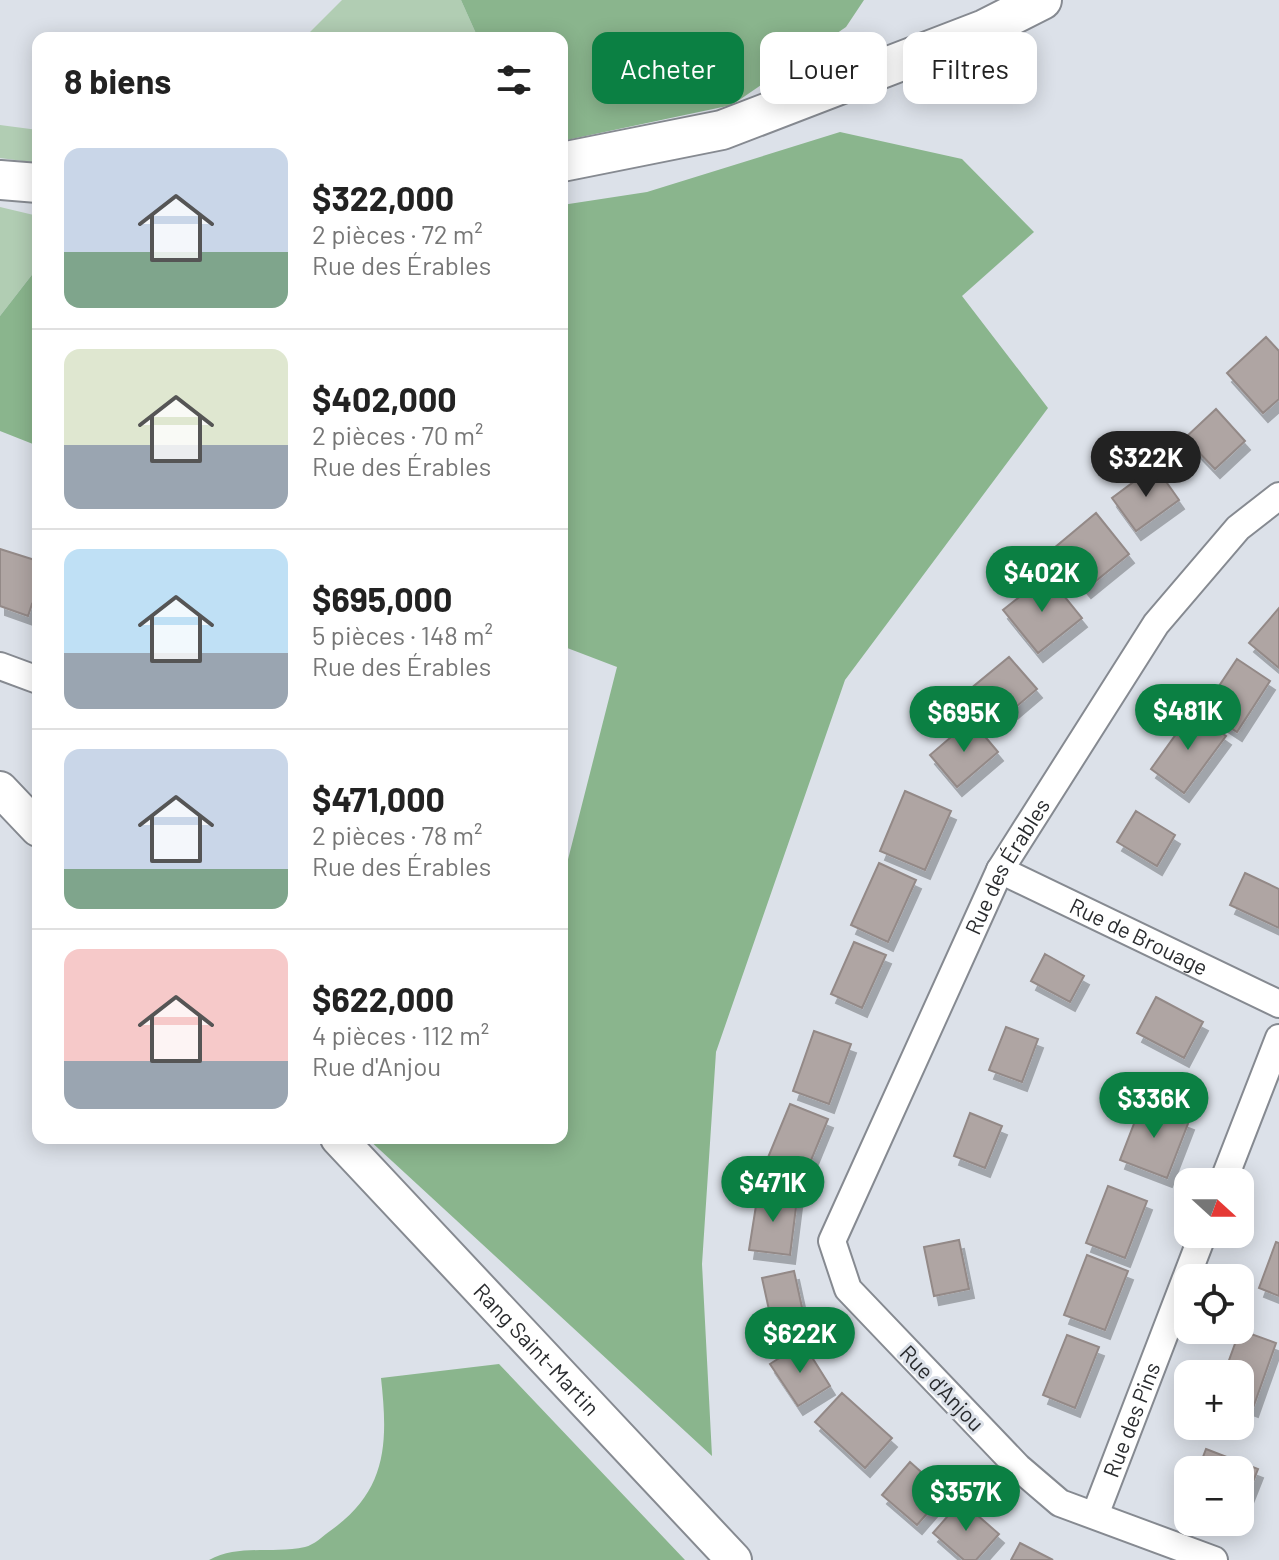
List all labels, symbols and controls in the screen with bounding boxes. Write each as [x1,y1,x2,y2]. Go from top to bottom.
chip: Acheter [592,32,744,104]
chip: Louer [760,32,887,104]
chip: Filtres [903,32,1037,104]
icon: filters [492,58,536,102]
text: 8 biens [64,60,171,101]
text: $322,000 [312,177,454,218]
icon: home [128,180,224,276]
text: 2 pièces · 72 m² [312,218,483,249]
text: Rue des Érables [312,249,491,280]
text: $402,000 [312,378,457,419]
icon: home [128,381,224,477]
text: 2 pièces · 70 m² [312,419,484,450]
pin: $322K [1090,431,1202,499]
text: $322K [1109,441,1183,472]
text: Rue des Érables [312,450,491,481]
pin: $402K [986,546,1098,614]
text: $402K [1004,556,1080,587]
text: $695,000 [312,578,452,619]
icon: home [128,581,224,677]
text: 5 pièces · 148 m² [312,619,493,650]
text: Rue des Érables [312,650,491,681]
pin: $481K [1132,684,1244,752]
pin: $695K [908,686,1020,754]
text: $481K [1153,694,1223,725]
text: $695K [928,696,1000,727]
text: $471,000 [312,778,445,819]
icon: home [128,781,224,877]
street label: Rue des Érables [959,793,1054,938]
text: 2 pièces · 78 m² [312,819,482,850]
text: Rue des Érables [312,850,491,881]
street label: Rue de Brouage [1066,892,1212,980]
text: $622,000 [312,978,454,1019]
icon: home [128,981,224,1077]
text: 4 pièces · 112 m² [312,1019,489,1050]
text: Rue d'Anjou [312,1050,441,1081]
pin: $336K [1098,1072,1210,1140]
text: $336K [1117,1082,1191,1113]
pin: $471K [717,1156,829,1224]
text: $471K [739,1166,807,1197]
north arrow [1174,1168,1254,1248]
map controls [1174,1168,1254,1536]
button: locate [1174,1264,1254,1344]
street label: Rang Saint-Martin [469,1277,605,1420]
pin: $622K [744,1307,856,1375]
text: $622K [763,1317,837,1348]
street label: Rue d'Anjou [895,1339,990,1436]
street label: Rue des Pins [1097,1358,1165,1481]
button: + [1174,1360,1254,1440]
button: − [1174,1456,1254,1536]
pin: $357K [910,1465,1022,1533]
text: $357K [930,1475,1002,1506]

